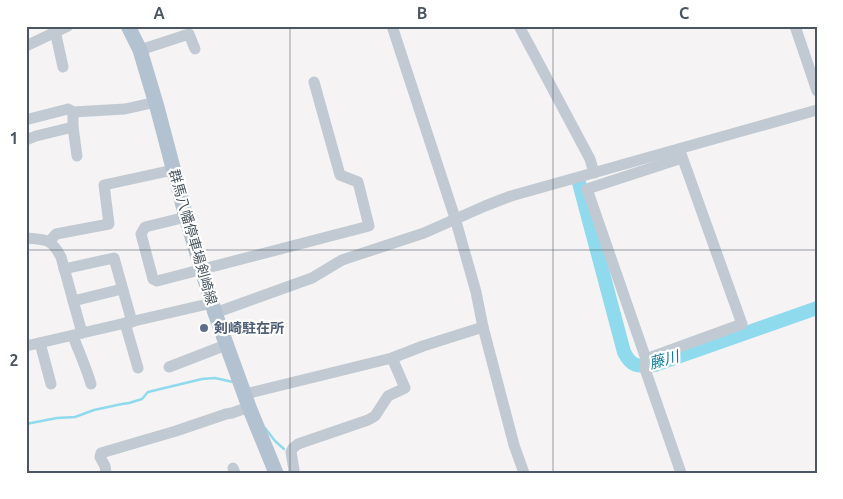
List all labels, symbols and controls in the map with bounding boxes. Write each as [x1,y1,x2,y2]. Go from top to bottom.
text: A [153,4,165,22]
text: B [417,4,427,22]
text: C [679,4,689,22]
text: 1 [9,129,19,147]
street label: 群馬八幡停車場剣崎線 [166,168,220,306]
place label: 剣崎駐在所 [214,320,284,336]
marker: 剣崎駐在所 [198,322,210,334]
water label: 藤川 [647,347,682,372]
text: 2 [9,351,19,369]

